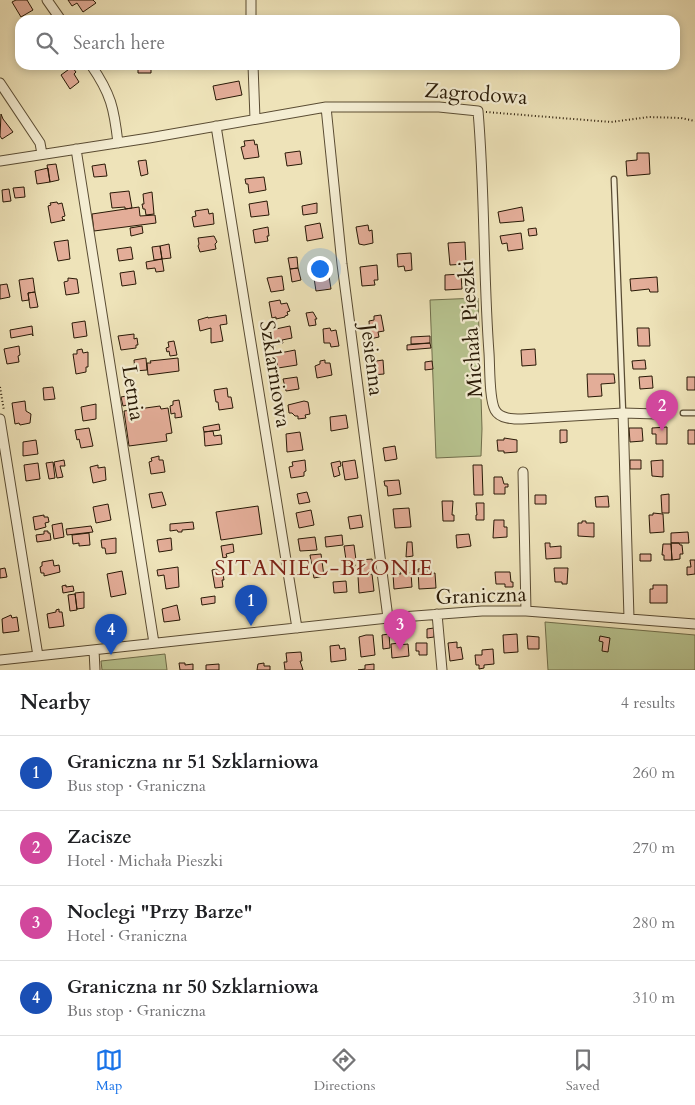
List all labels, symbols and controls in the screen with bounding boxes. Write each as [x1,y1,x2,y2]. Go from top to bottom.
search box [15,15,680,70]
icon: search [33,29,61,57]
text: Search here [73,30,165,56]
street label: Zagrodowa [423,76,529,112]
your location [307,256,333,282]
street label: Michała Pieszki [452,259,490,399]
street label: Szklarniowa [252,318,298,430]
street label: Jesienna [353,319,391,398]
street label: Letnia [114,363,152,423]
pin: 2 [646,390,678,431]
district label: SITANIEC-BŁONIE [215,553,433,583]
street label: Graniczna [435,580,527,612]
pin: 1 [235,585,267,626]
pin: 3 [384,609,416,650]
pin: 4 [95,614,127,655]
text: Nearby [20,688,91,717]
text: 4 results [621,692,675,714]
text: Graniczna nr 51 Szklarniowa [67,749,319,775]
text: 1 [32,762,40,784]
text: 260 m [633,762,675,784]
text: Bus stop · Graniczna [67,775,206,797]
text: Zacisze [67,824,132,850]
text: 2 [32,837,40,859]
text: 270 m [633,837,675,859]
text: Hotel · Michała Pieszki [67,850,223,872]
text: Noclegi "Przy Barze" [67,899,252,925]
text: 3 [32,912,40,934]
text: 280 m [633,912,675,934]
text: Hotel · Graniczna [67,925,188,947]
text: Graniczna nr 50 Szklarniowa [67,974,319,1000]
text: 4 [32,987,40,1009]
text: 310 m [633,987,675,1009]
text: Bus stop · Graniczna [67,1000,206,1022]
tab: Map [95,1046,123,1095]
tab: Directions [314,1046,375,1095]
tab: Saved [566,1046,600,1095]

